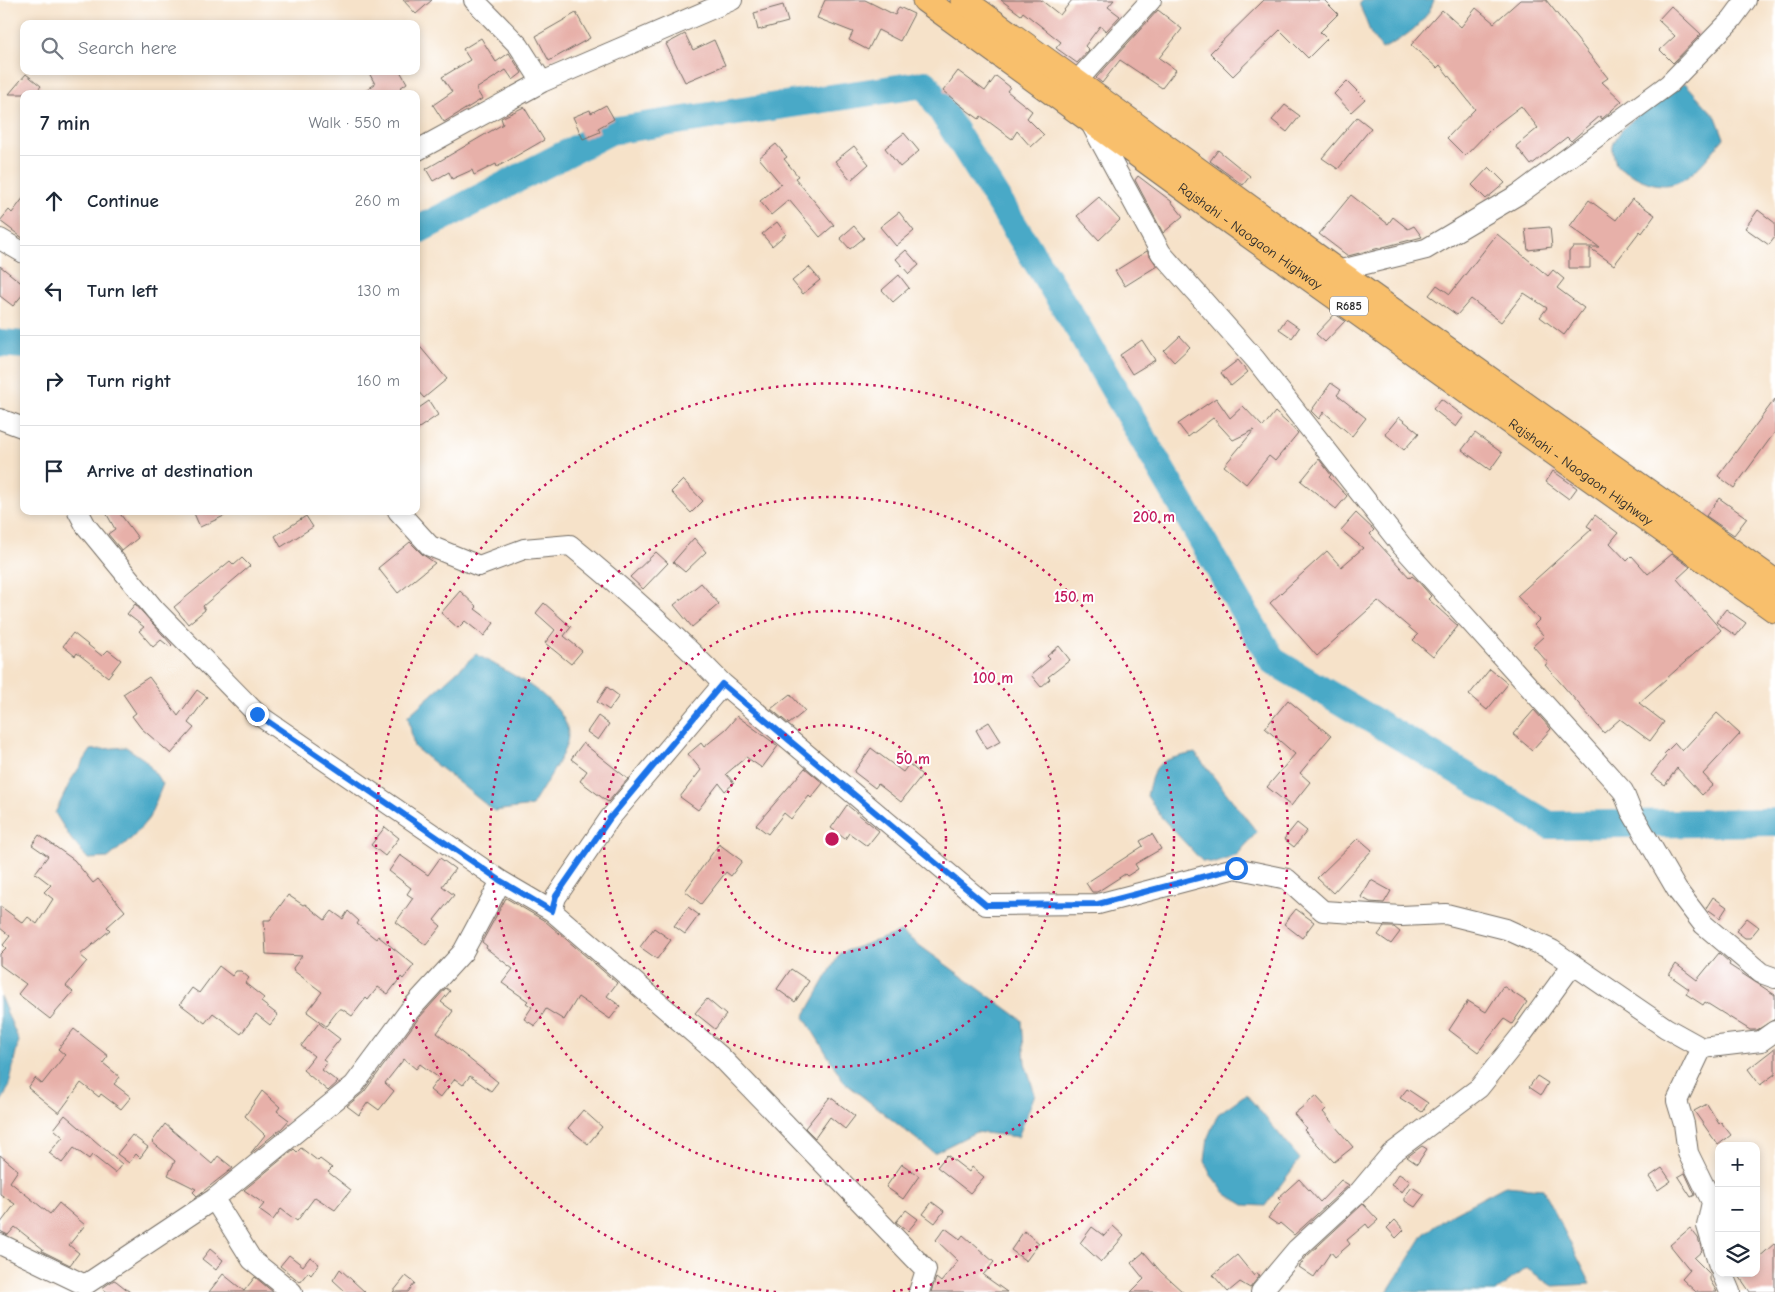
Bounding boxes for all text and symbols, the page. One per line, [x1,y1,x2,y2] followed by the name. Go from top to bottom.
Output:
[20,20,420,75] search box
[38,34,66,62] icon: search
[78,37,177,59] text: Search here
[40,111,90,135] text: 7 min
[309,114,400,132] text: Walk · 550 m
[1175,179,1326,294] street label: Rajshahi - Naogaon Highway
[40,187,68,215] icon: ahead
[87,190,159,212] text: Continue
[355,192,400,210] text: 260 m
[40,277,68,305] icon: left
[87,280,158,302] text: Turn left
[357,282,400,300] text: 130 m
[1330,296,1368,316] road number: R685
[40,367,68,395] icon: right
[87,370,171,392] text: Turn right
[357,372,400,390] text: 160 m
[1505,415,1657,529] street label: Rajshahi - Naogaon Highway
[40,457,68,485] icon: arrive
[87,460,253,482] text: Arrive at destination
[1133,508,1175,526] text: 200 m
[1054,588,1094,606] text: 150 m
[973,669,1013,687] text: 100 m
[246,703,269,726] route end
[896,750,930,768] text: 50 m
[823,830,841,848] centre of rings
[1225,857,1248,880] route start
[1715,1142,1760,1277] map controls
[1715,1142,1760,1187] button: +
[1715,1187,1760,1232] button: −
[1715,1232,1760,1277] button: layers

